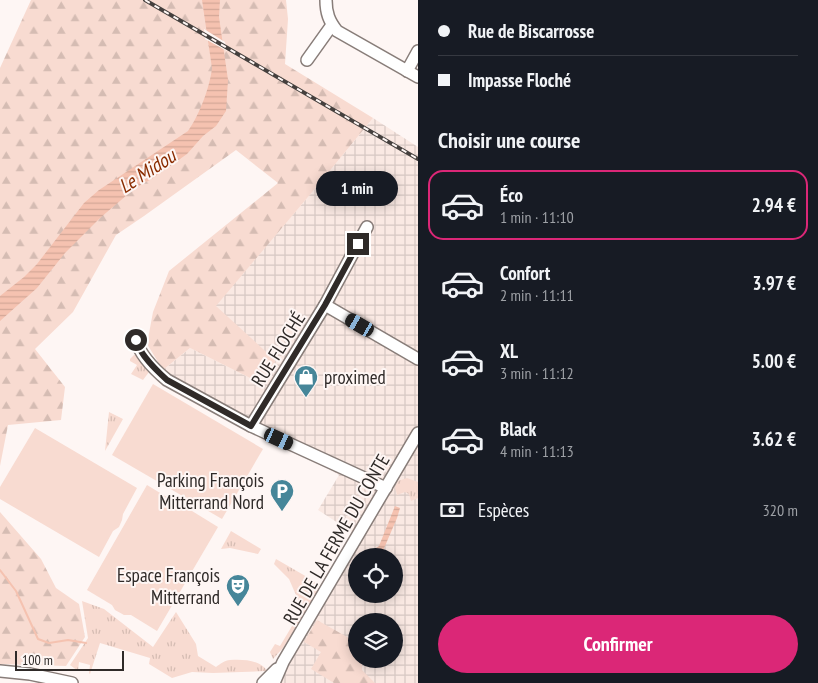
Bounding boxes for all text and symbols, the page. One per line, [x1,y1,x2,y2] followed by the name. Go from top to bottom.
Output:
[468,19,594,43] text: Rue de Biscarrosse
[468,68,571,92] text: Impasse Floché
[438,126,580,154] text: Choisir une course
[114,142,182,199] water label: Le Midou
[317,172,399,206] callout: 1 min
[341,178,373,198] text: 1 min
[440,183,485,228] icon: car
[500,183,523,207] text: Éco
[752,193,796,217] text: 2.94 €
[500,207,574,227] text: 1 min · 11:10
[347,233,369,255] route end
[440,261,485,306] icon: car
[500,261,550,285] text: Confort
[753,271,796,295] text: 3.97 €
[500,285,574,305] text: 2 min · 11:11
[246,307,310,391] street label: RUE FLOCHÉ
[343,311,376,339] car
[125,329,147,351] route start
[440,339,485,384] icon: car
[500,339,518,363] text: XL
[752,349,796,373] text: 5.00 €
[500,363,574,383] text: 3 min · 11:12
[293,364,319,398] shop icon: proximed
[324,365,386,389] place label: proximed
[440,417,485,462] icon: car
[500,417,536,441] text: Black
[262,426,295,452] car
[752,427,796,451] text: 3.62 €
[500,441,574,461] text: 4 min · 11:13
[277,450,395,628] street label: RUE DE LA FERME DU CONTE
[157,468,264,514] place label: Parking François Mitterrand Nord
[269,478,295,512] parking icon: Parking François Mitterrand Nord
[438,496,466,524] icon: cash
[478,498,529,522] text: Espèces
[763,500,798,520] text: 320 m
[348,548,403,668] map controls
[348,548,403,603] button: locate
[117,563,220,609] place label: Espace François Mitterrand
[225,573,251,607] theatre icon: Espace François Mitterrand
[348,613,403,668] button: layers
[438,615,798,673] button: Confirmer
[15,648,124,671] scale bar
[22,651,53,669] text: 100 m

